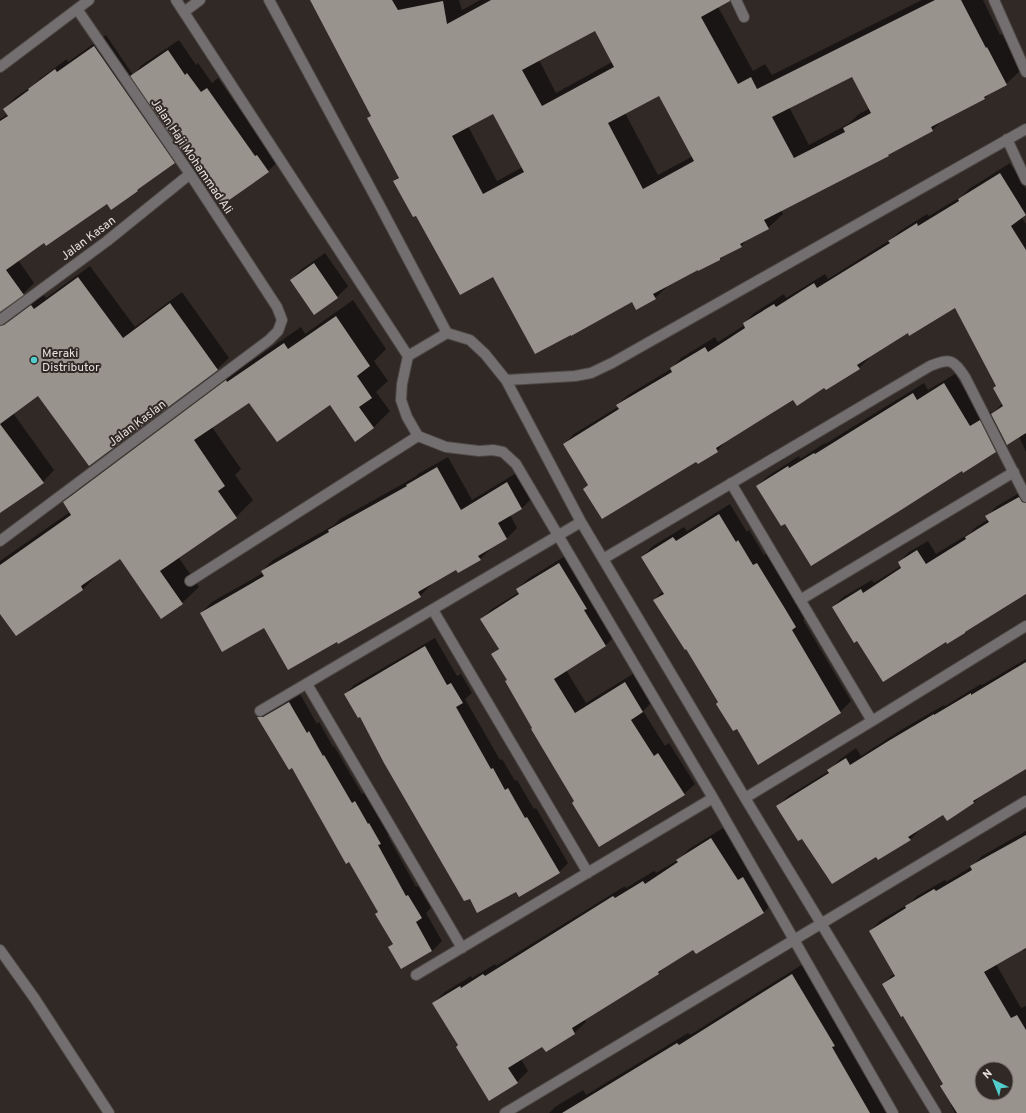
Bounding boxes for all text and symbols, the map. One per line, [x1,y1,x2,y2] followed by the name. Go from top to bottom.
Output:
[147,96,236,217] street label: Jalan Haji Mohammad Ali
[58,213,119,265] street label: Jalan Kasan
[42,346,100,376] place label: Meraki Distributor
[29,355,39,365] marker: Meraki Distributor
[106,397,170,451] street label: Jalan Kaslan
[974,1061,1014,1101] north arrow
[980,1067,996,1082] text: N

